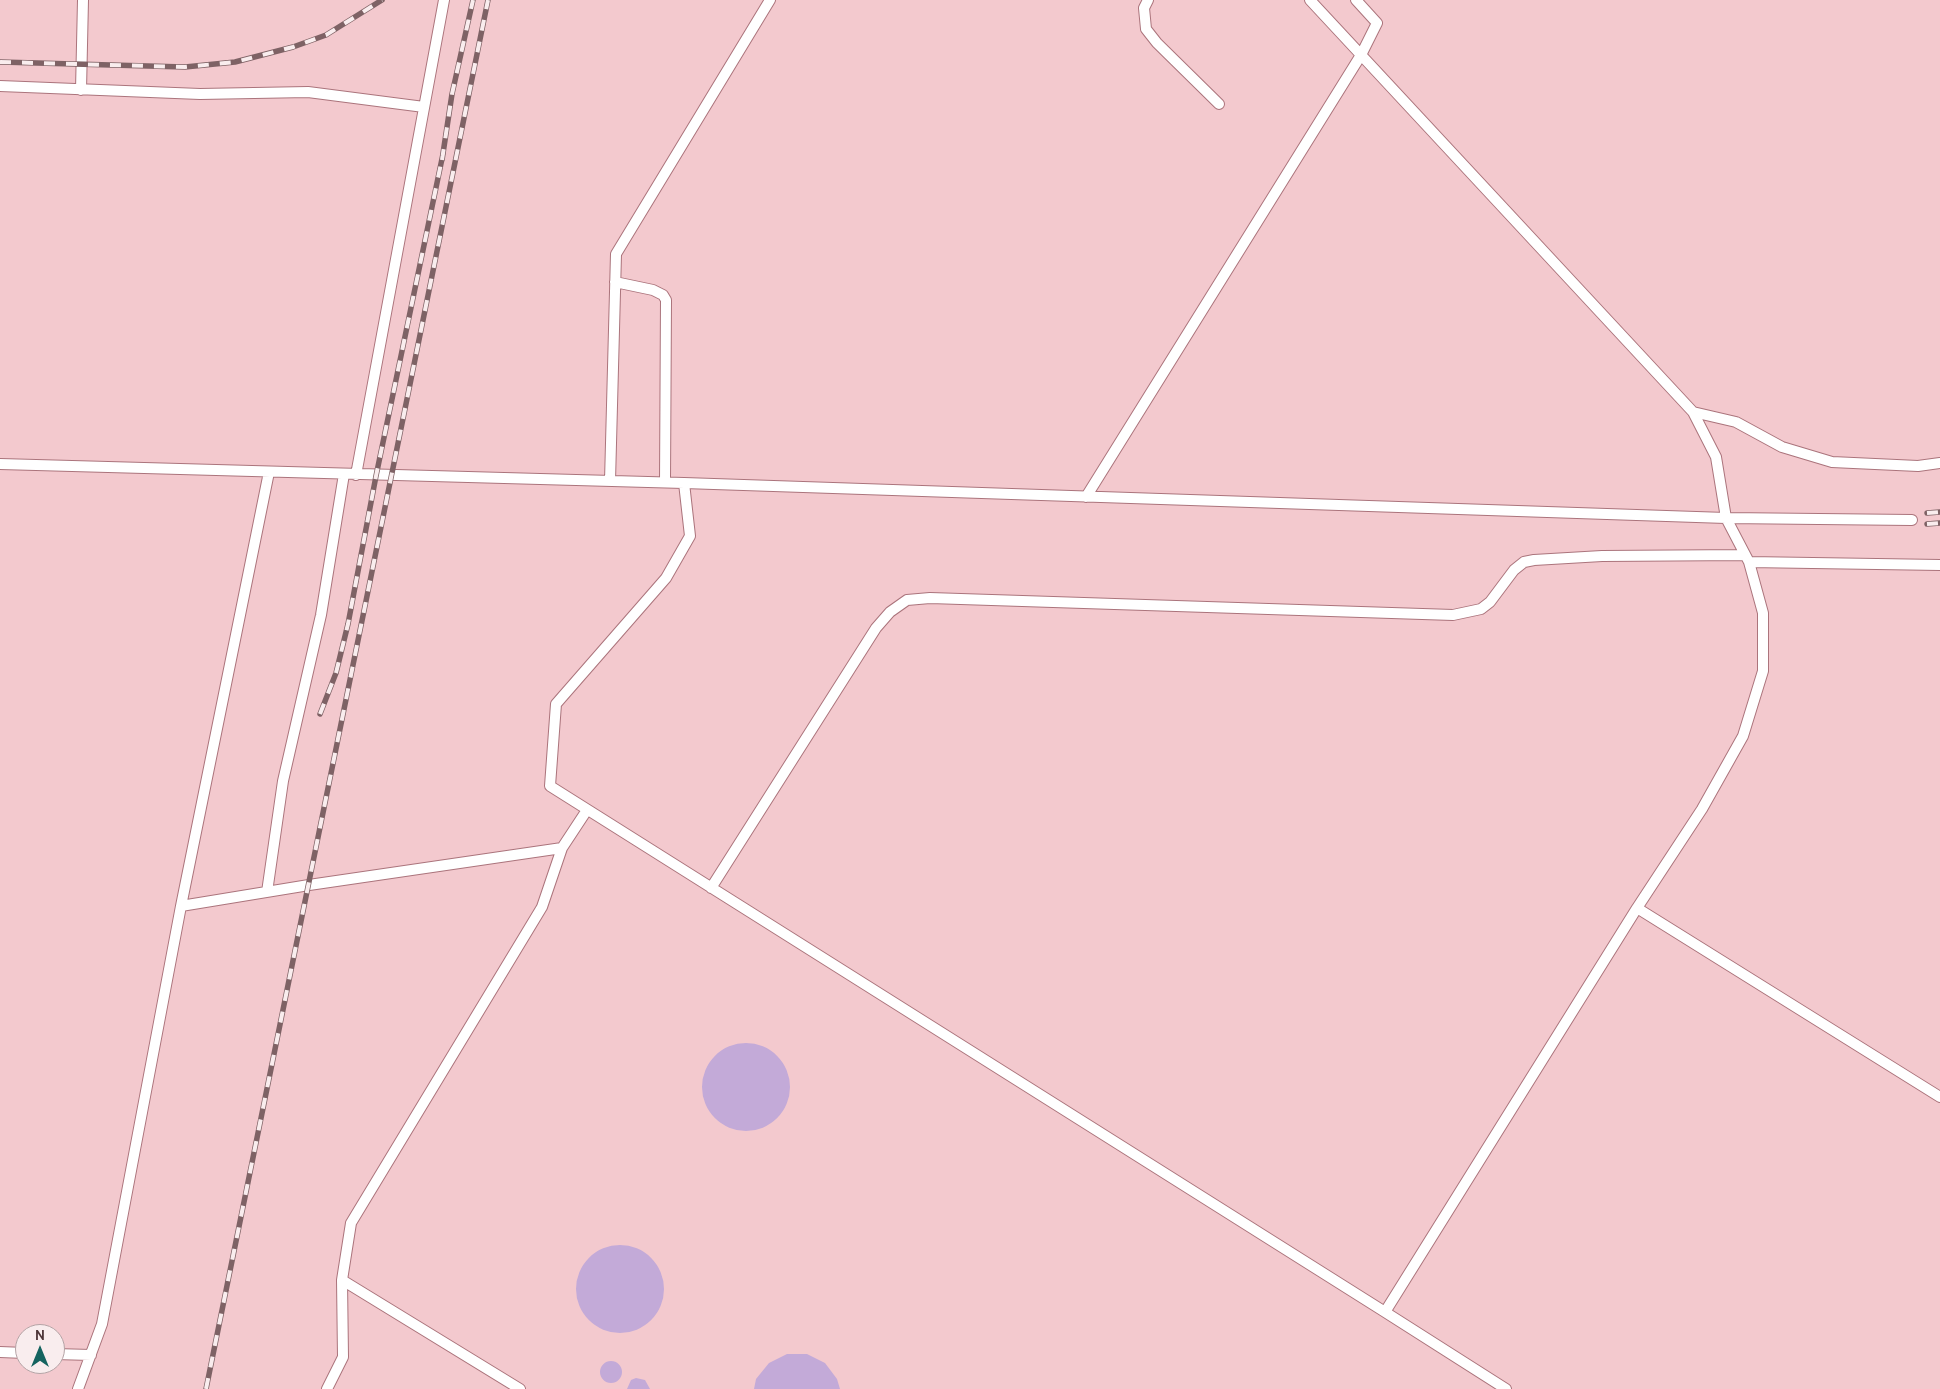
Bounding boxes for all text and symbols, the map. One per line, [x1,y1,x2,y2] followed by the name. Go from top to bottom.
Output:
[15,1324,65,1374] north arrow
[35,1326,45,1344] text: N

